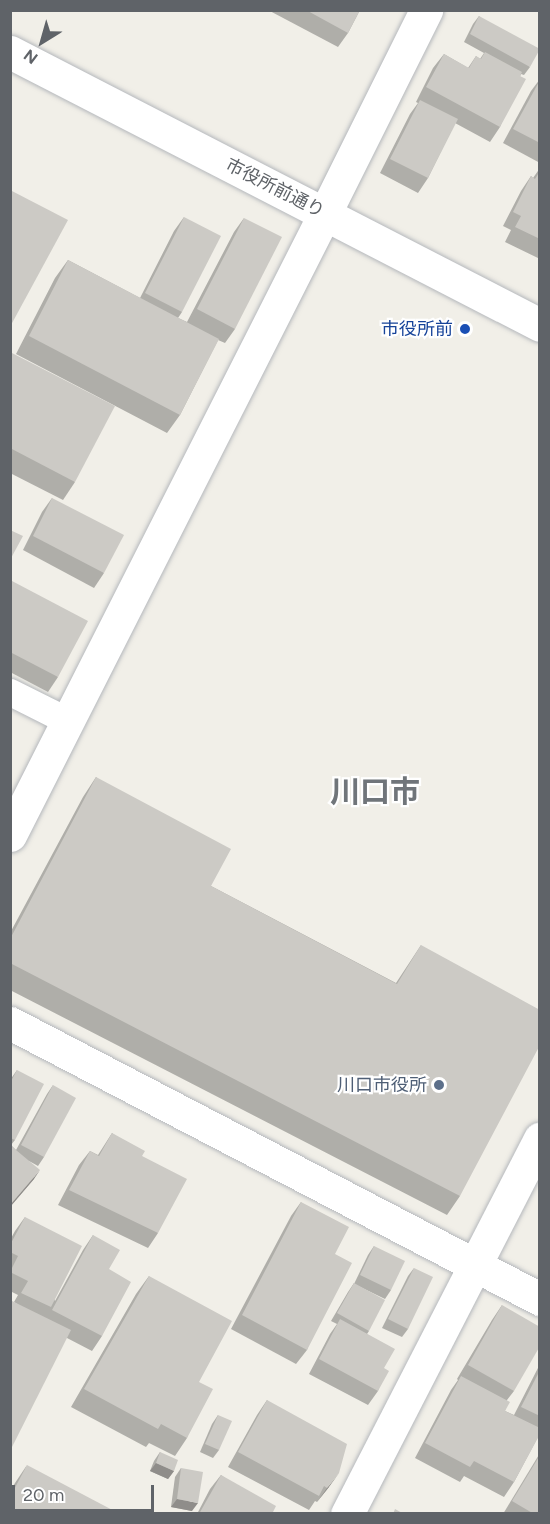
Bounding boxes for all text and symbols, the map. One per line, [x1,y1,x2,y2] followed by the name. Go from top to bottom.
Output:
[12,12,72,72] north arrow
[20,45,42,68] text: N
[222,154,328,222] street label: 市役所前通り
[381,318,453,340] place label: 市役所前
[458,322,472,336] marker: 市役所前
[330,774,420,810] district label: 川口市
[337,1074,427,1096] place label: 川口市役所
[432,1078,446,1092] marker: 川口市役所
[15,1473,158,1511] scale bar
[23,1484,64,1506] text: 20 m

